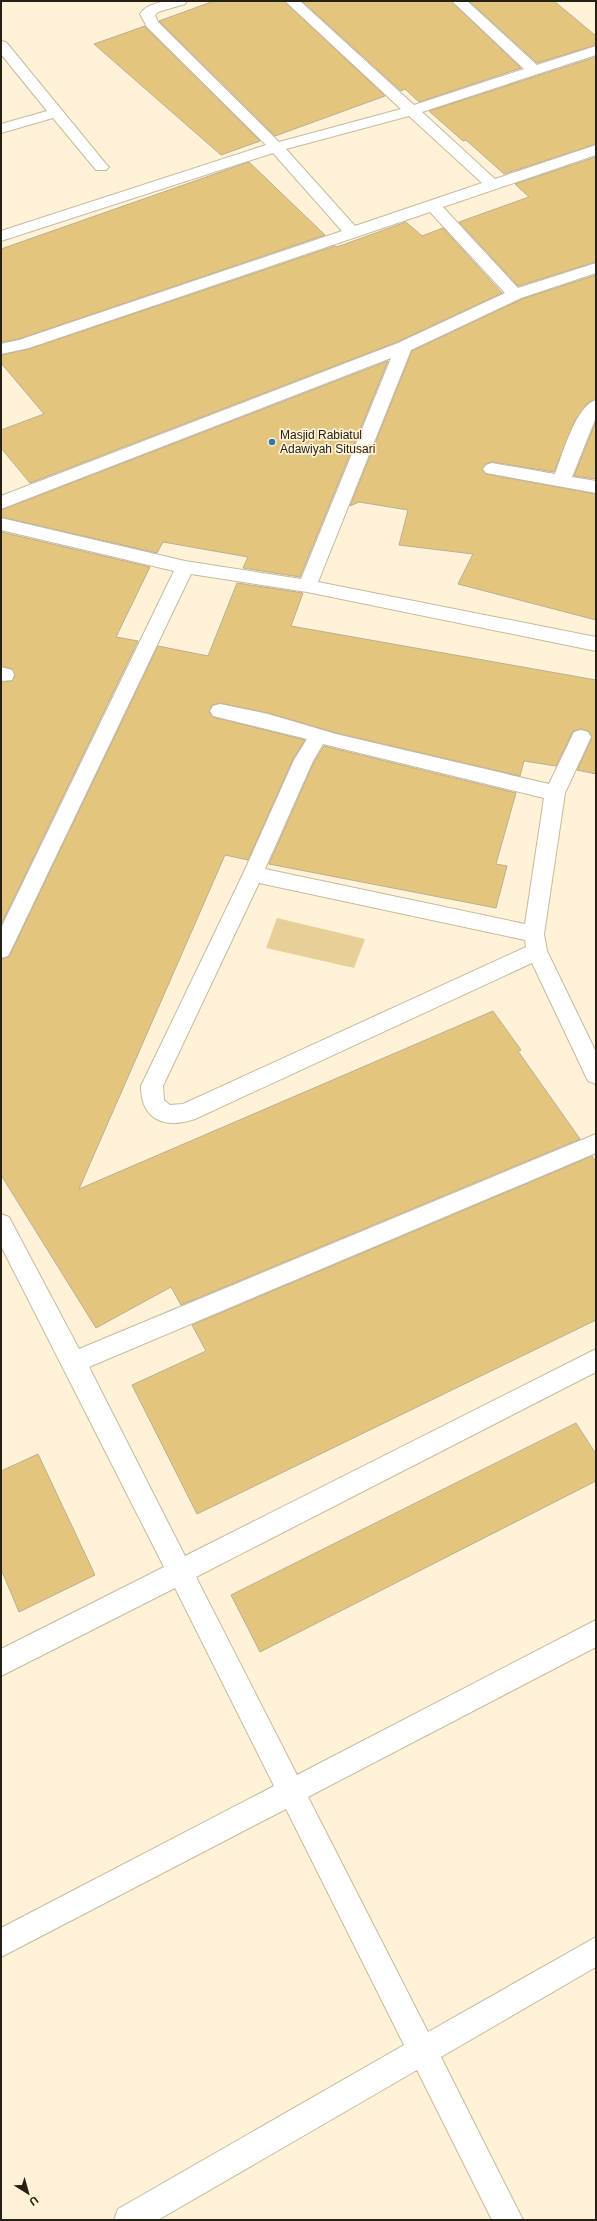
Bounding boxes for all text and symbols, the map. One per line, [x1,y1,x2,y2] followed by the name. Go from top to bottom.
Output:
[280,428,375,456] place label: Masjid Rabiatul Adawiyah Situsari
[267,437,277,447] marker: Masjid Rabiatul Adawiyah Situsari
[8,2173,48,2213] north arrow
[27,2194,41,2208] text: U

